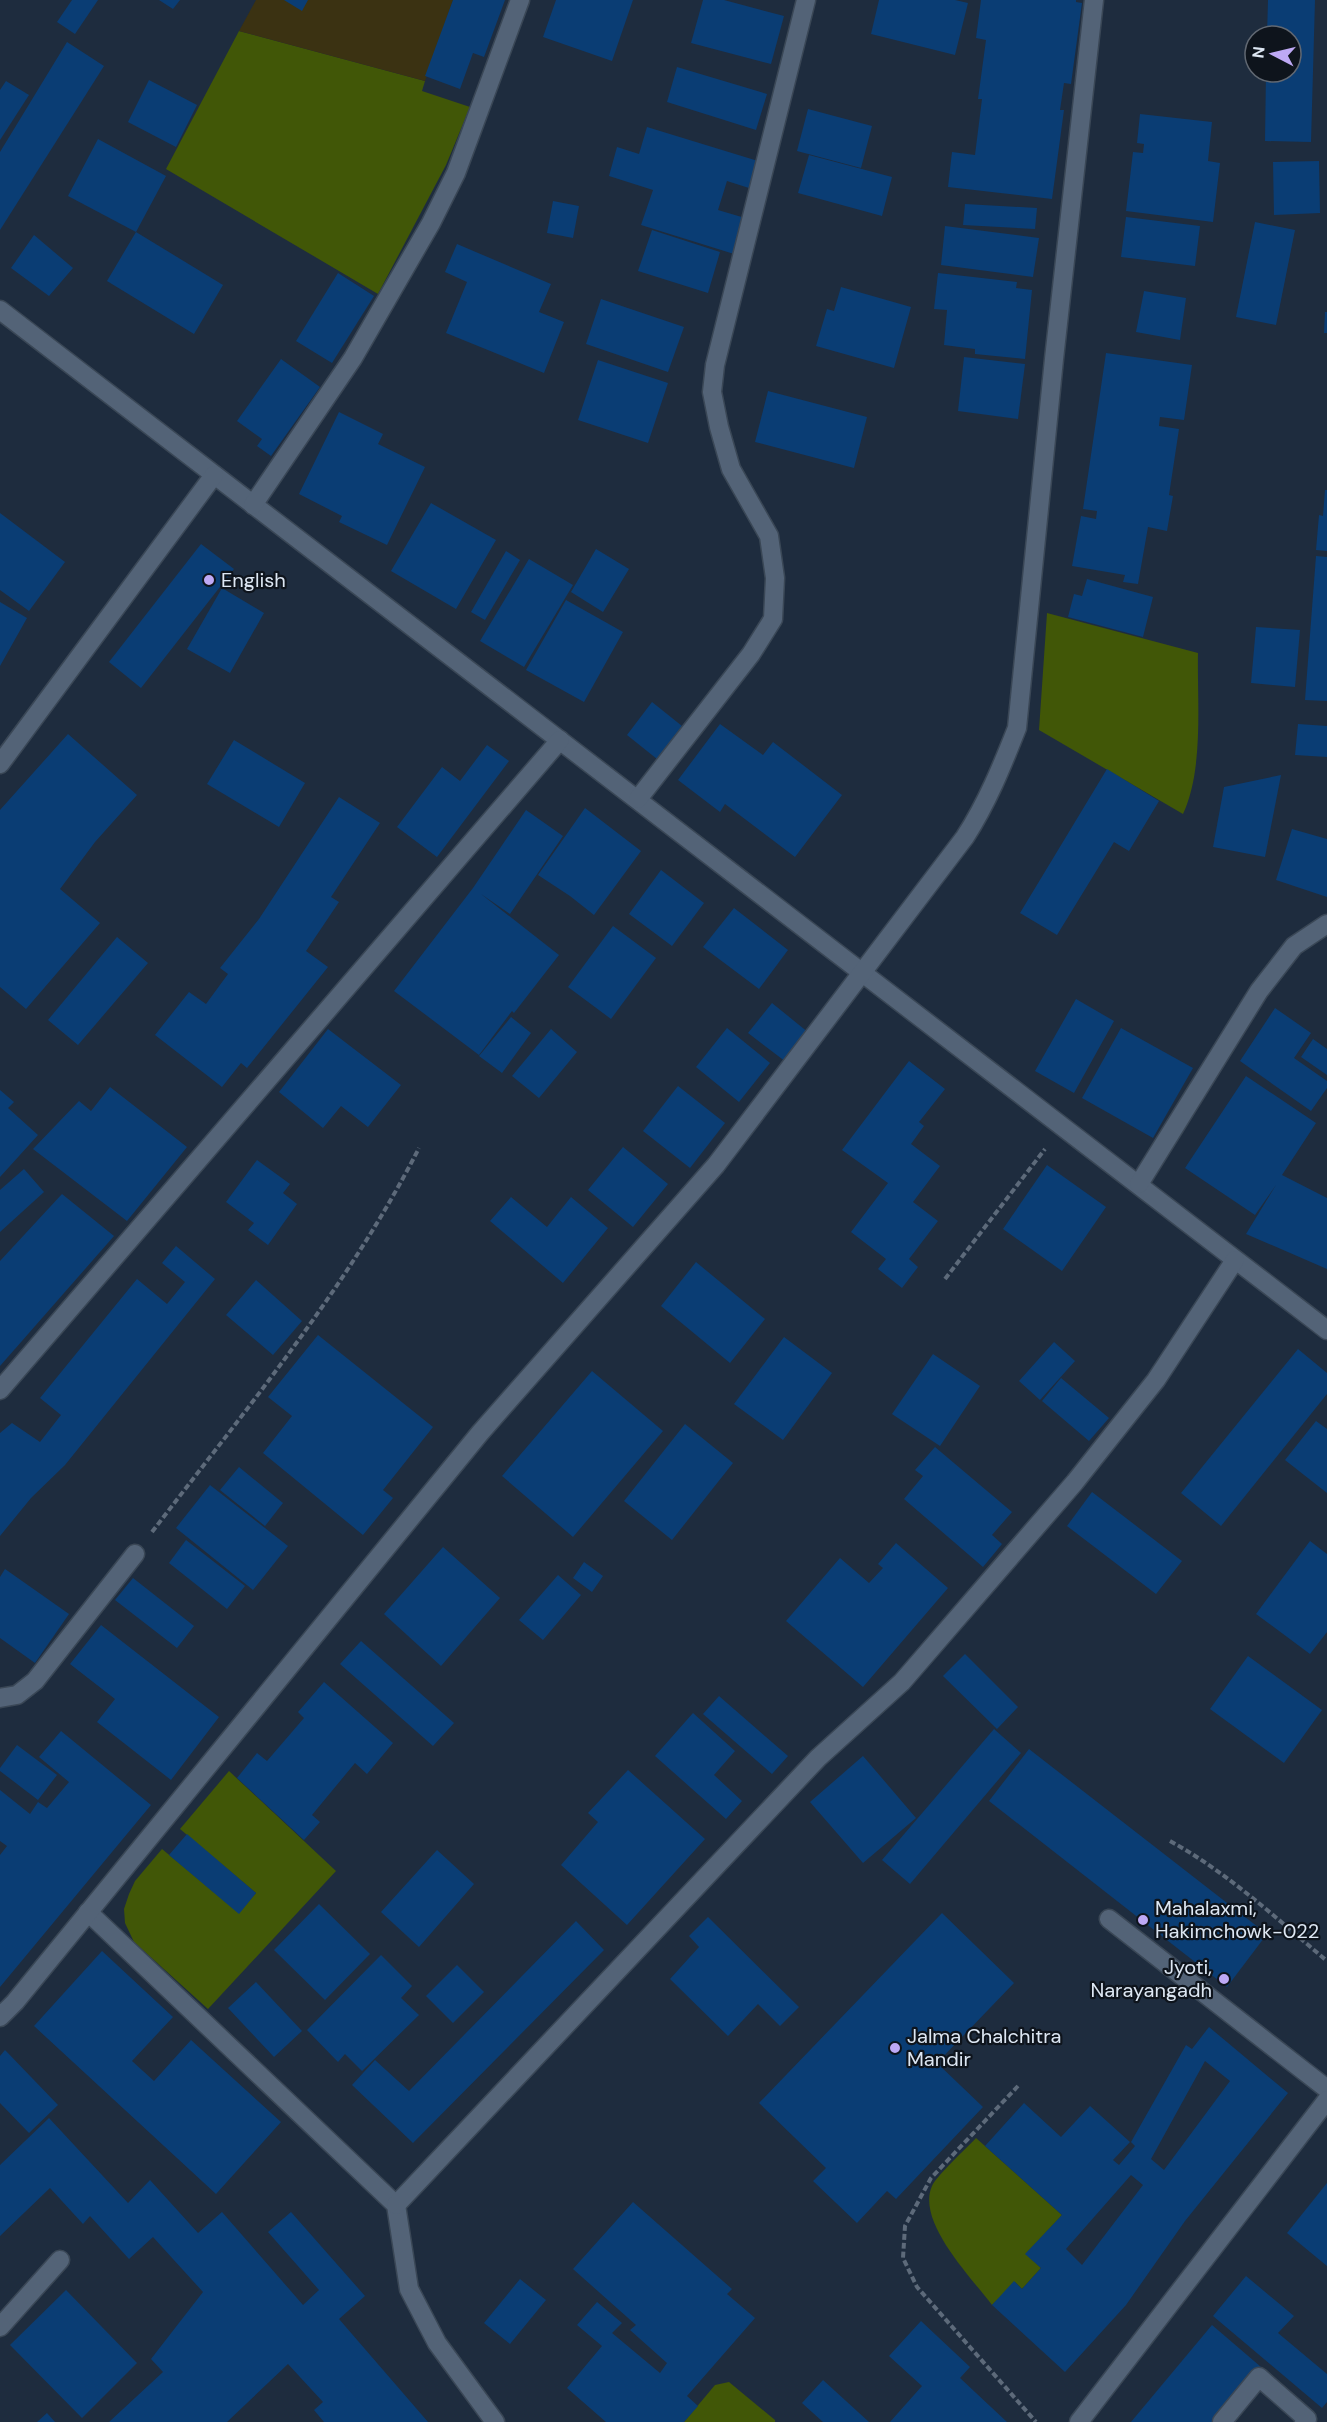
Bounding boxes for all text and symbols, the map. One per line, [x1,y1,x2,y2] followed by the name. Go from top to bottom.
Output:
[1243,24,1303,84] north arrow
[1247,45,1270,59] text: N
[221,567,286,593] place label: English
[202,573,216,587] marker: English
[1155,1895,1319,1944] place label: Mahalaxmi, Hakimchowk-022
[1136,1913,1150,1927] marker: Mahalaxmi, Hakimchowk-022
[1090,1954,1212,2003] place label: Jyoti, Narayangadh
[1217,1972,1231,1986] marker: Jyoti, Narayangadh
[907,2023,1061,2072] place label: Jalma Chalchitra Mandir
[888,2041,902,2055] marker: Jalma Chalchitra Mandir

